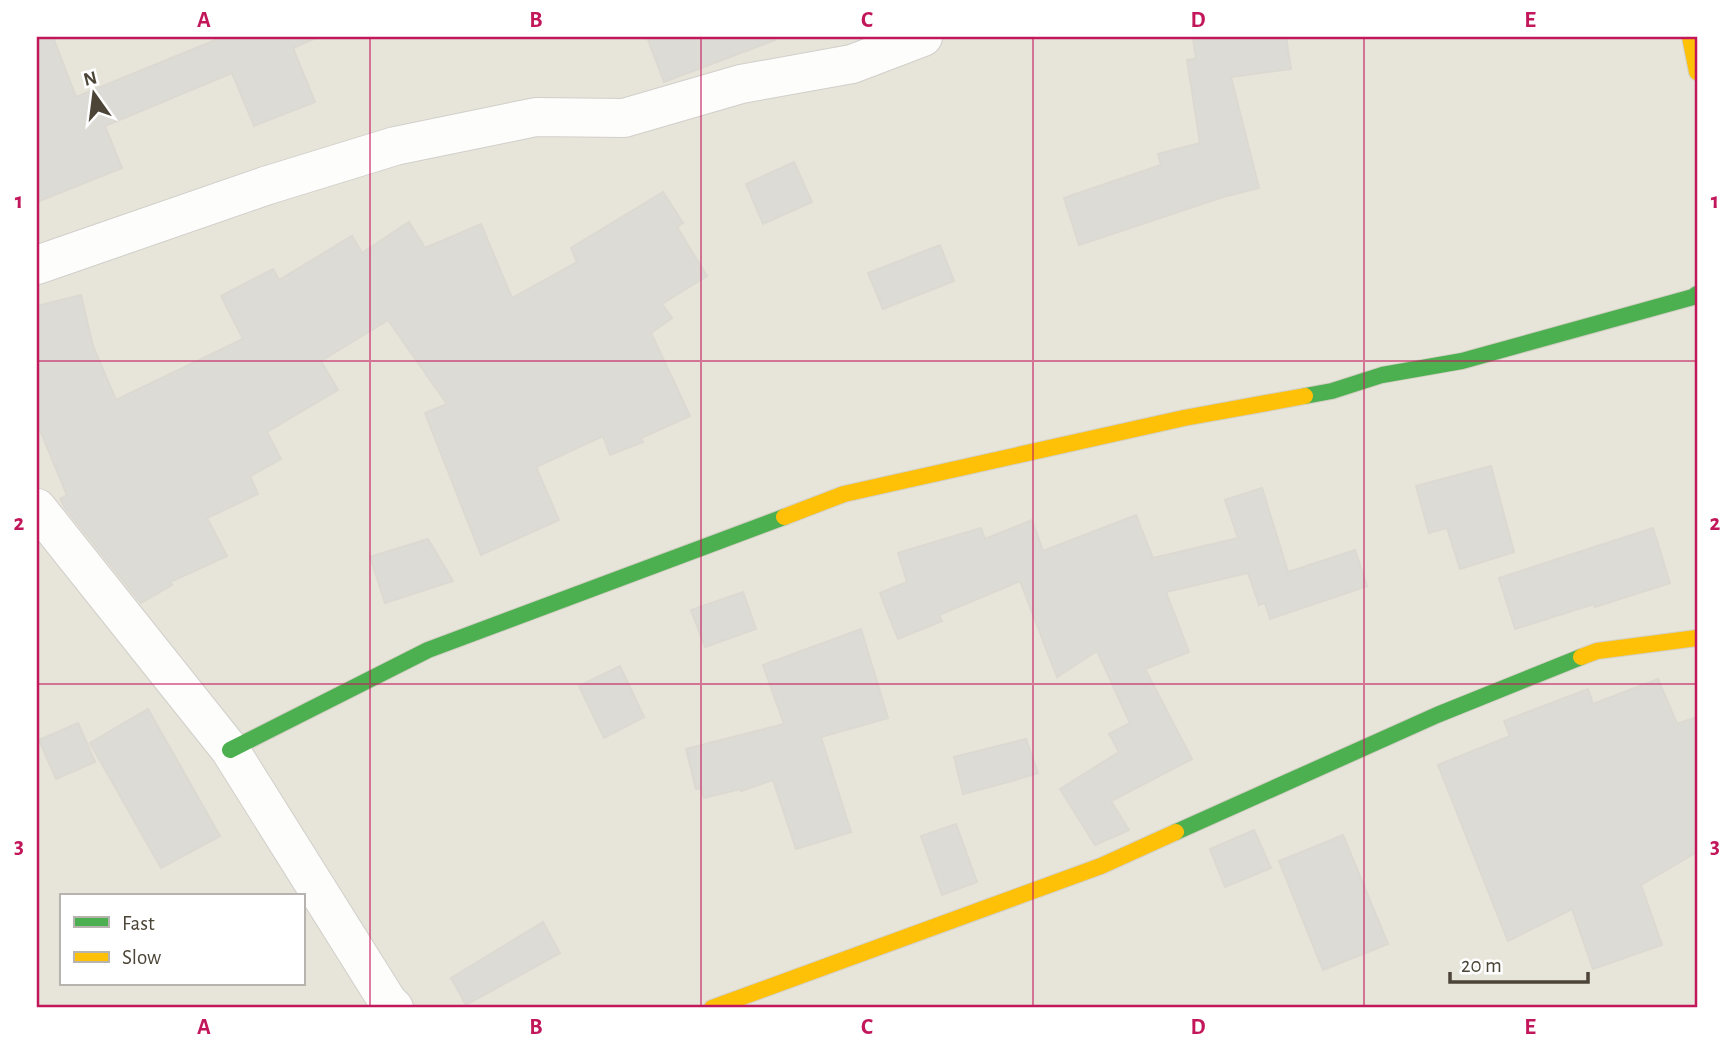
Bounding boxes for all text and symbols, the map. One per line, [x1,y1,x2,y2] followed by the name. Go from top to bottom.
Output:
[197,9,211,32] text: A
[529,9,543,32] text: B
[861,9,873,32] text: C
[1190,9,1206,32] text: D
[1524,9,1536,32] text: E
[60,60,130,130] north arrow
[82,68,99,90] text: N
[15,190,23,213] text: 1
[1711,190,1719,213] text: 1
[14,512,25,535] text: 2
[1710,512,1721,535] text: 2
[14,835,24,858] text: 3
[1710,835,1720,858] text: 3
[60,894,304,986] legend
[122,913,155,934] text: Fast
[1450,940,1589,984] scale bar
[122,947,161,968] text: Slow
[1461,955,1502,976] text: 20 m
[197,1016,211,1039] text: A
[529,1016,543,1039] text: B
[861,1016,873,1039] text: C
[1190,1016,1206,1039] text: D
[1524,1016,1536,1039] text: E

